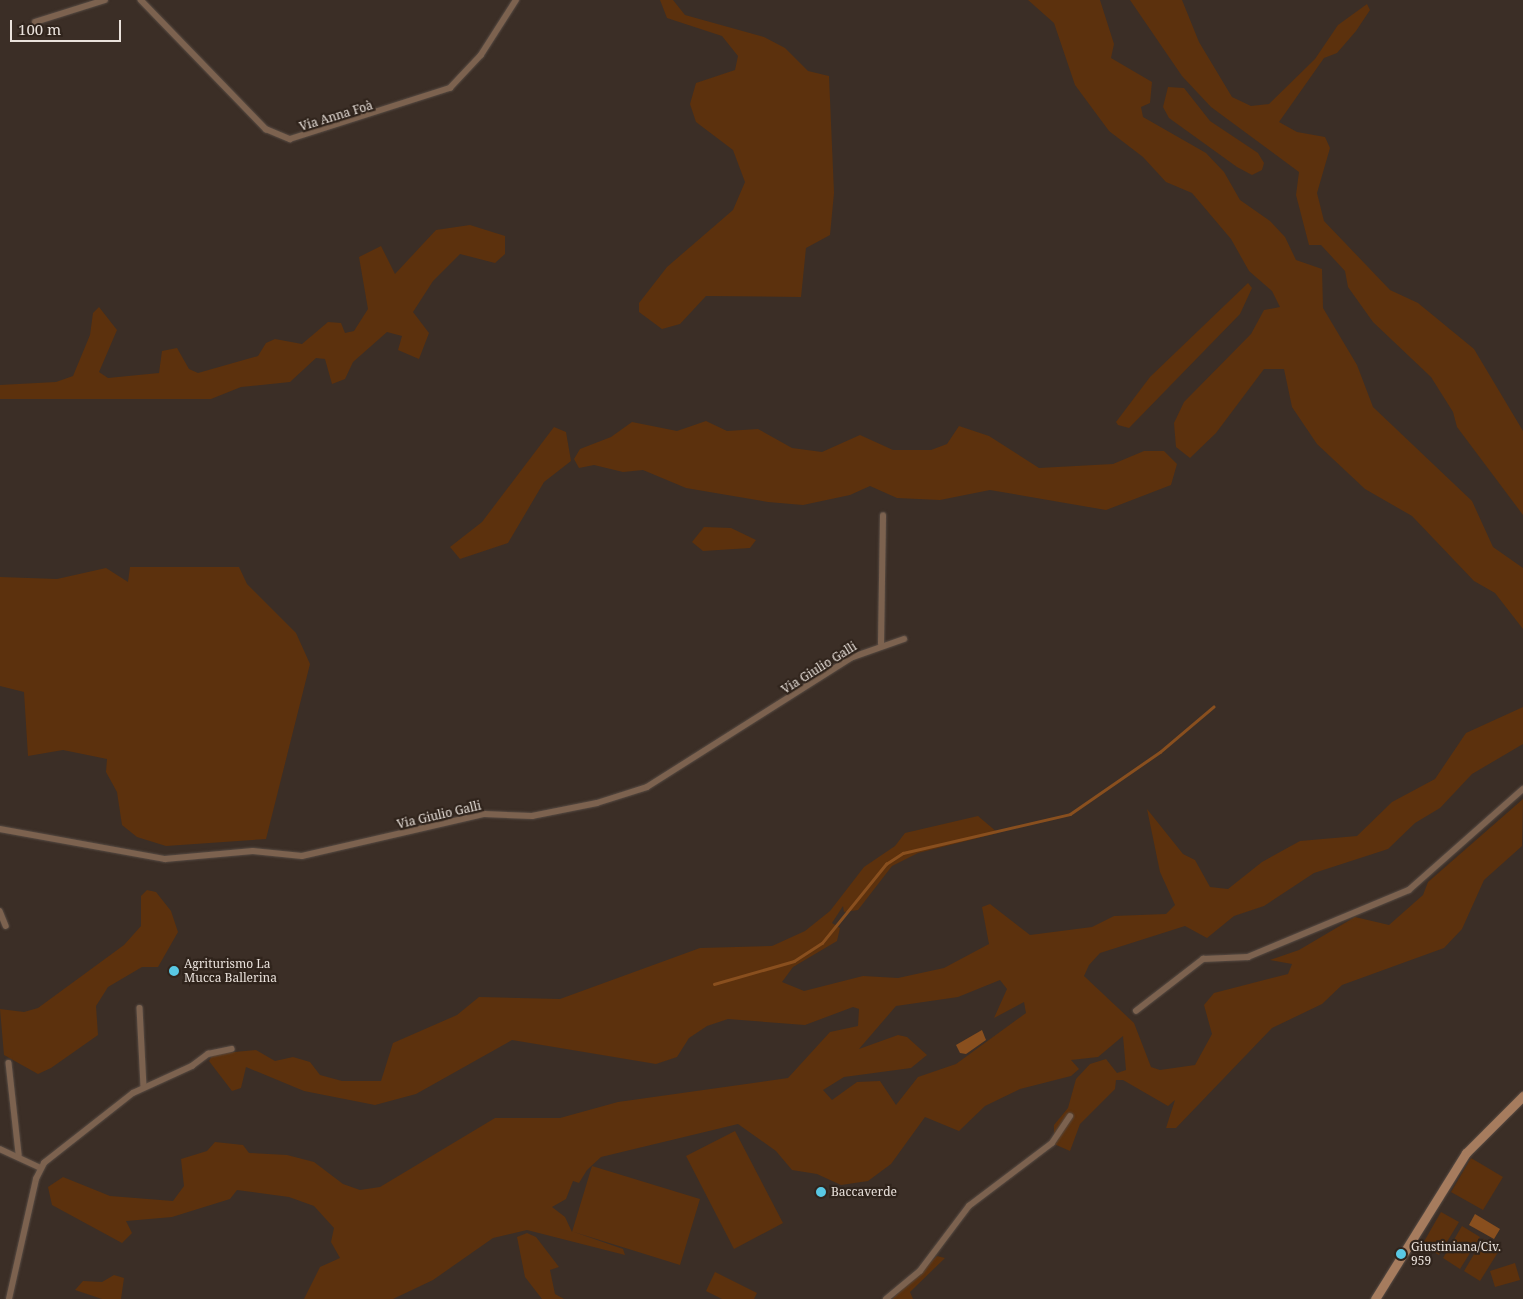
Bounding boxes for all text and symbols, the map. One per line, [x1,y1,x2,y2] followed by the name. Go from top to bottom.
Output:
[12,10,124,42] scale bar
[18,19,61,39] text: 100 m
[298,98,374,134] street label: Via Anna Foà
[779,639,859,697] street label: Via Giulio Galli
[395,798,483,832] street label: Via Giulio Galli
[184,957,277,985] place label: Agriturismo La Mucca Ballerina
[168,965,180,977] marker: Agriturismo La Mucca Ballerina
[831,1185,897,1199] place label: Baccaverde
[815,1186,827,1198] marker: Baccaverde
[1411,1240,1501,1268] place label: Giustiniana/Civ. 959
[1395,1248,1407,1260] marker: Giustiniana/Civ. 959

